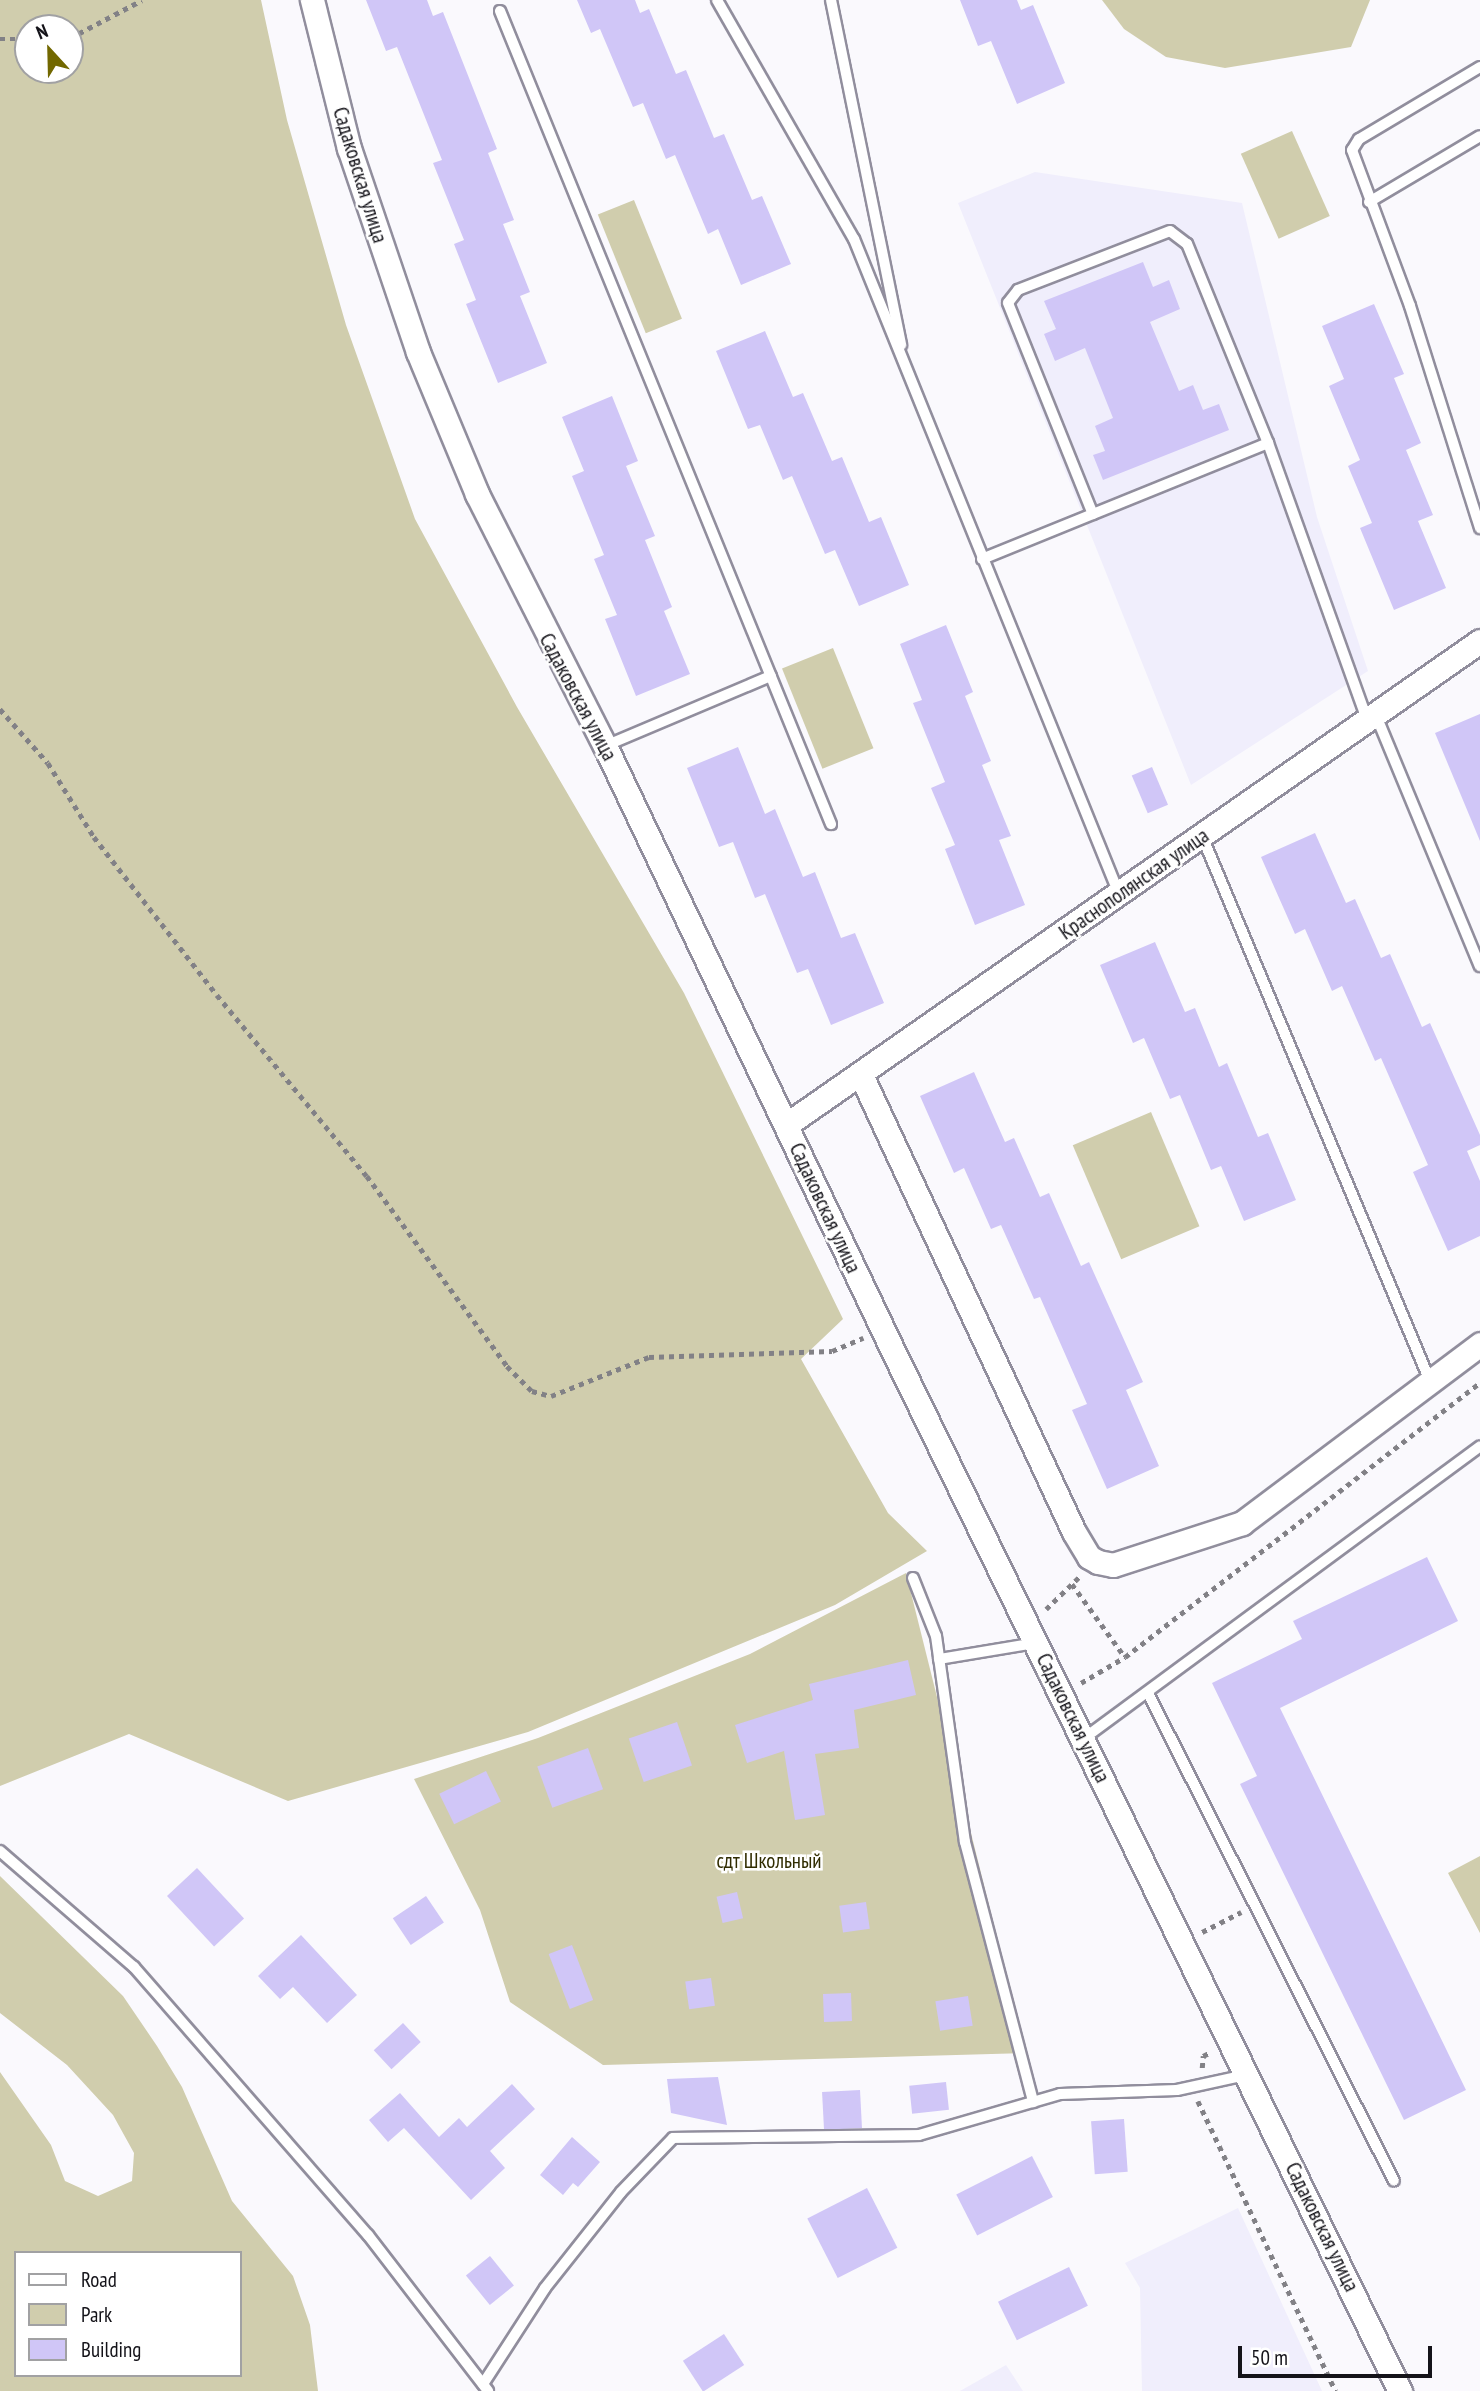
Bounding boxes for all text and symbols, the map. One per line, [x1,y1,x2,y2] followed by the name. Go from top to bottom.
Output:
[14,14,84,84] north arrow
[33,18,51,44] text: N
[327,104,393,246] street label: Садаковская улица
[534,629,622,765] street label: Садаковская улица
[1054,823,1214,945] street label: Краснополянская улица
[784,1139,866,1277] street label: Садаковская улица
[1031,1649,1115,1787] street label: Садаковская улица
[716,1848,822,1874] park label: сдт Школьный
[1280,2158,1364,2296] street label: Садаковская улица
[14,2251,242,2377] legend
[81,2266,117,2293] text: Road
[81,2301,112,2328] text: Park
[1242,2332,1436,2376] scale bar
[81,2336,141,2363] text: Building
[1251,2344,1288,2371] text: 50 m

